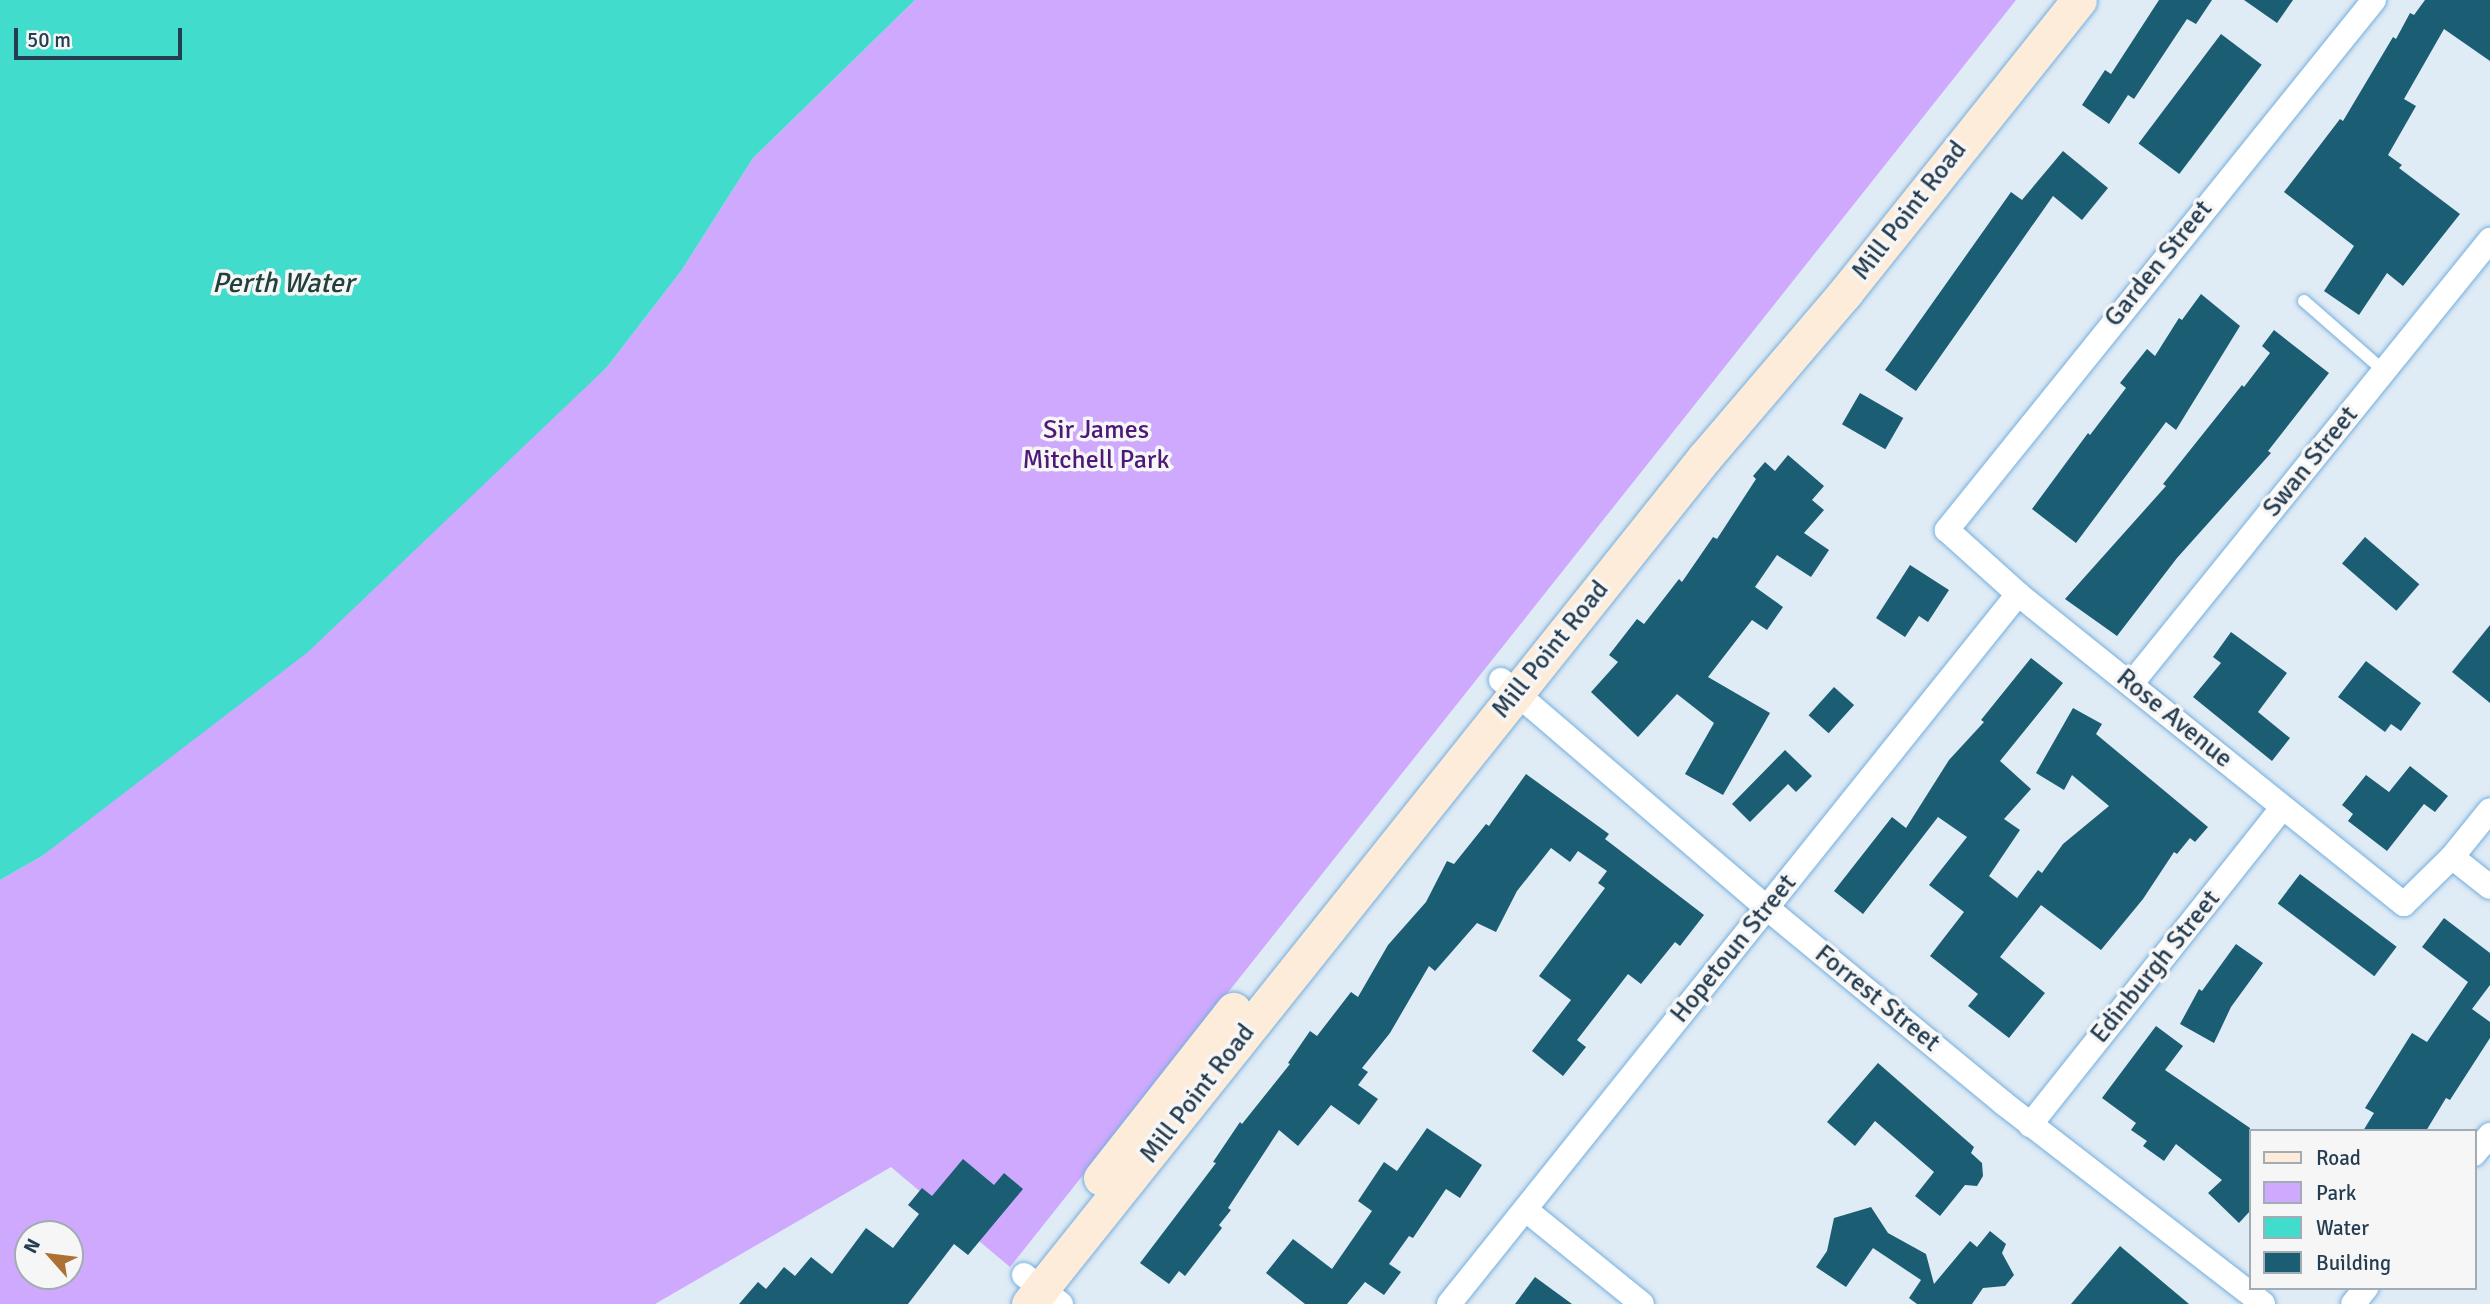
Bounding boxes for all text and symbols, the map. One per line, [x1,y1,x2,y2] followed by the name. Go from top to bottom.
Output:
[18,14,186,58] scale bar
[27,27,71,53] text: 50 m
[1846,135,1974,287] street label: Mill Point Road
[2099,194,2219,334] street label: Garden Street
[212,266,354,300] water label: Perth Water
[2257,400,2365,524] street label: Swan Street
[1023,415,1169,476] park label: Sir James Mitchell Park
[1486,575,1616,725] street label: Mill Point Road
[2110,663,2238,775] street label: Rose Avenue
[1665,868,1803,1030] street label: Hopetoun Street
[2085,884,2227,1050] street label: Edinburgh Street
[1808,939,1946,1059] street label: Forrest Street
[1134,1018,1262,1170] street label: Mill Point Road
[2248,1129,2476,1290] legend
[2316,1145,2361,1171] text: Road
[2316,1180,2356,1206] text: Park
[2316,1215,2369,1241] text: Water
[14,1220,84,1290] north arrow
[19,1235,46,1258] text: N
[2316,1250,2391,1276] text: Building

